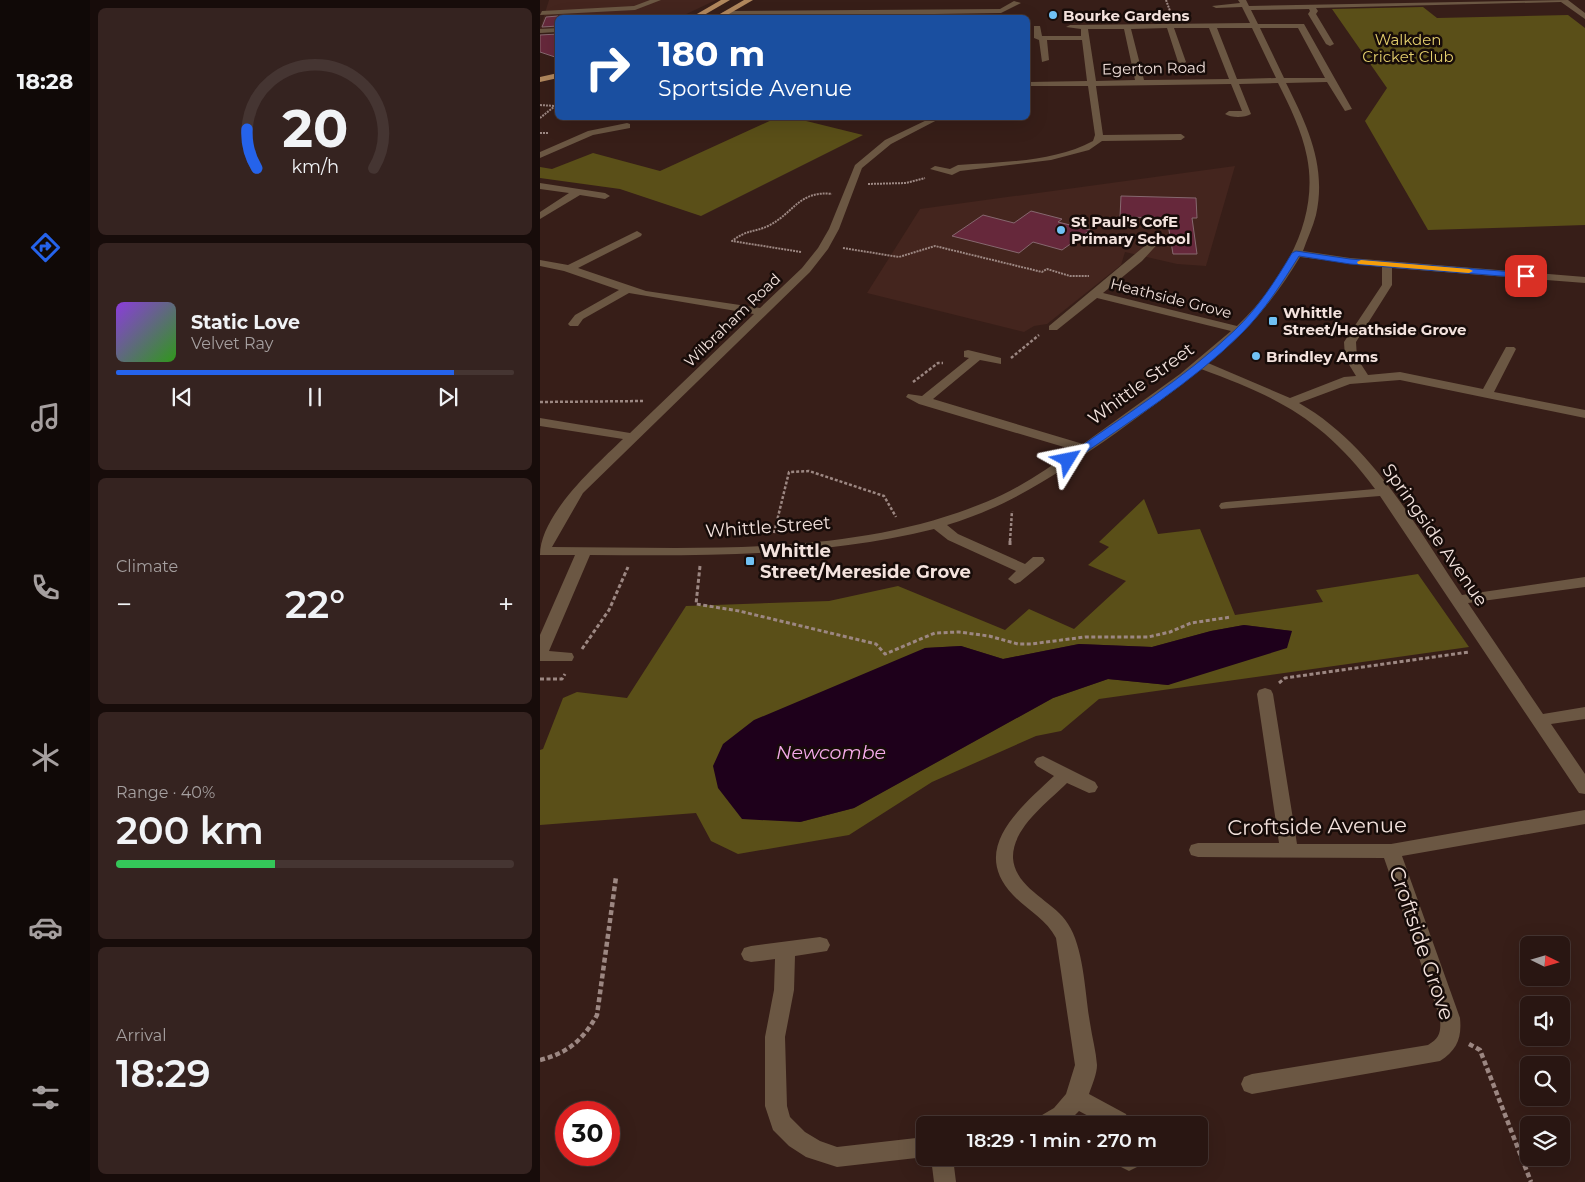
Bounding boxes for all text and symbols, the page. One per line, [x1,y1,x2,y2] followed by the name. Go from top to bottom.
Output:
[1063,6,1190,25] place label: Bourke Gardens
[1047,9,1059,21] marker: Bourke Gardens
[1362,30,1454,66] park label: Walkden Cricket Club
[658,32,765,75] text: 180 m
[575,35,640,100] icon: right
[1102,58,1206,78] street label: Egerton Road
[17,68,73,95] text: 18:28
[658,75,852,102] text: Sportside Avenue
[282,97,348,160] text: 20
[291,156,339,177] text: km/h
[1071,212,1190,248] place label: St Paul's CofE Primary School
[1055,224,1067,236] marker: St Paul's CofE Primary School
[28,230,63,265] icon: directions
[1505,255,1547,297] pin
[1512,262,1540,290] icon: arrive
[680,269,784,371] street label: Wilbraham Road
[1108,274,1234,322] street label: Heathside Grove
[1283,303,1467,339] place label: Whittle Street/Heathside Grove
[191,311,300,334] text: Static Love
[1267,315,1279,327] marker: Whittle Street/Heathside Grove
[191,334,273,353] text: Velvet Ray
[1084,338,1198,430] street label: Whittle Street
[1266,347,1378,366] place label: Brindley Arms
[1250,350,1262,362] marker: Brindley Arms
[168,383,196,411] icon: previous
[301,383,329,411] icon: pause
[434,383,462,411] icon: next
[28,400,63,435] icon: music
[1041,433,1093,485] position arrow
[1378,459,1493,611] street label: Springside Avenue
[705,512,831,542] street label: Whittle Street
[760,540,971,583] place label: Whittle Street/Mereside Grove
[744,555,756,567] marker: Whittle Street/Mereside Grove
[116,557,178,576] text: Climate
[28,570,63,605] icon: phone
[285,581,345,628] text: 22°
[116,587,132,621] text: −
[498,587,514,621] text: +
[28,740,63,775] icon: climate
[776,741,886,764] water label: Newcombe
[116,783,215,802] text: Range · 40%
[116,807,264,854] text: 200 km
[1227,812,1407,840] street label: Croftside Avenue
[1384,863,1460,1023] street label: Croftside Grove
[28,910,63,945] icon: car
[1520,936,1570,986] north arrow
[1520,936,1570,1166] map controls
[1520,996,1570,1046] button: sound
[116,1026,166,1045] text: Arrival
[116,1050,210,1097] text: 18:29
[1520,1056,1570,1106] button: search
[28,1080,63,1115] icon: filters
[555,1101,620,1166] speed limit sign: 30
[1520,1116,1570,1166] button: layers
[967,1129,1157,1152] text: 18:29 · 1 min · 270 m

